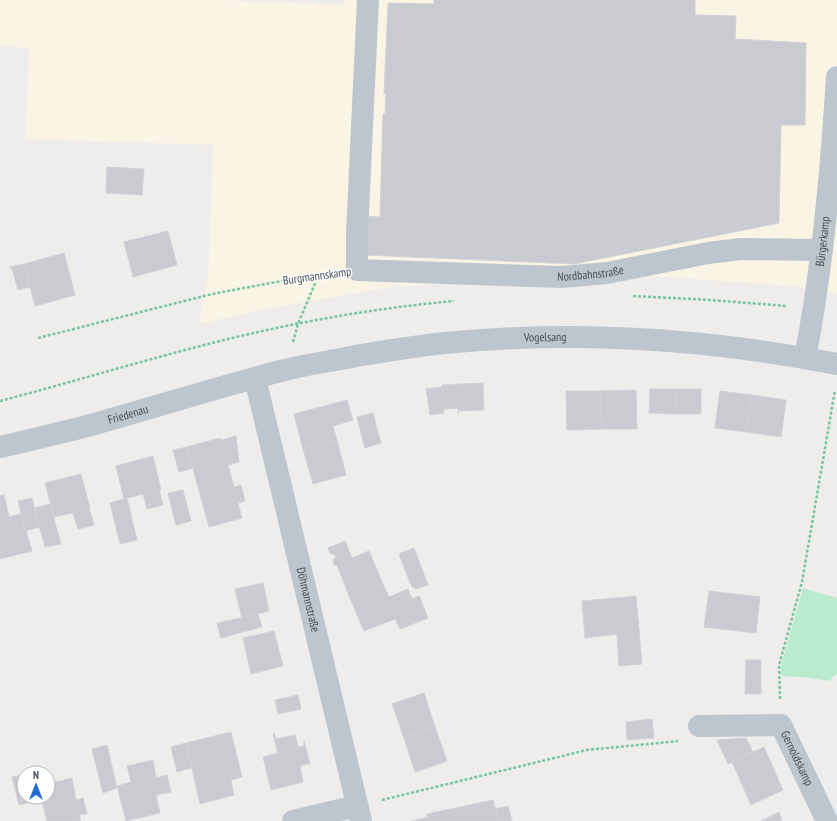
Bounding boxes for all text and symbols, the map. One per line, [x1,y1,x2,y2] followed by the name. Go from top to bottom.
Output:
[812,216,833,267] street label: Bürgerkamp
[557,262,625,284] street label: Nordbahnstraße
[282,263,352,288] street label: Burgmannskamp
[523,329,566,345] street label: Vogelsang
[106,401,150,427] street label: Friedenau
[294,566,324,634] street label: Döhmannstraße
[778,728,817,788] street label: Gernoldskamp
[16,765,56,805] north arrow
[33,768,39,782] text: N

